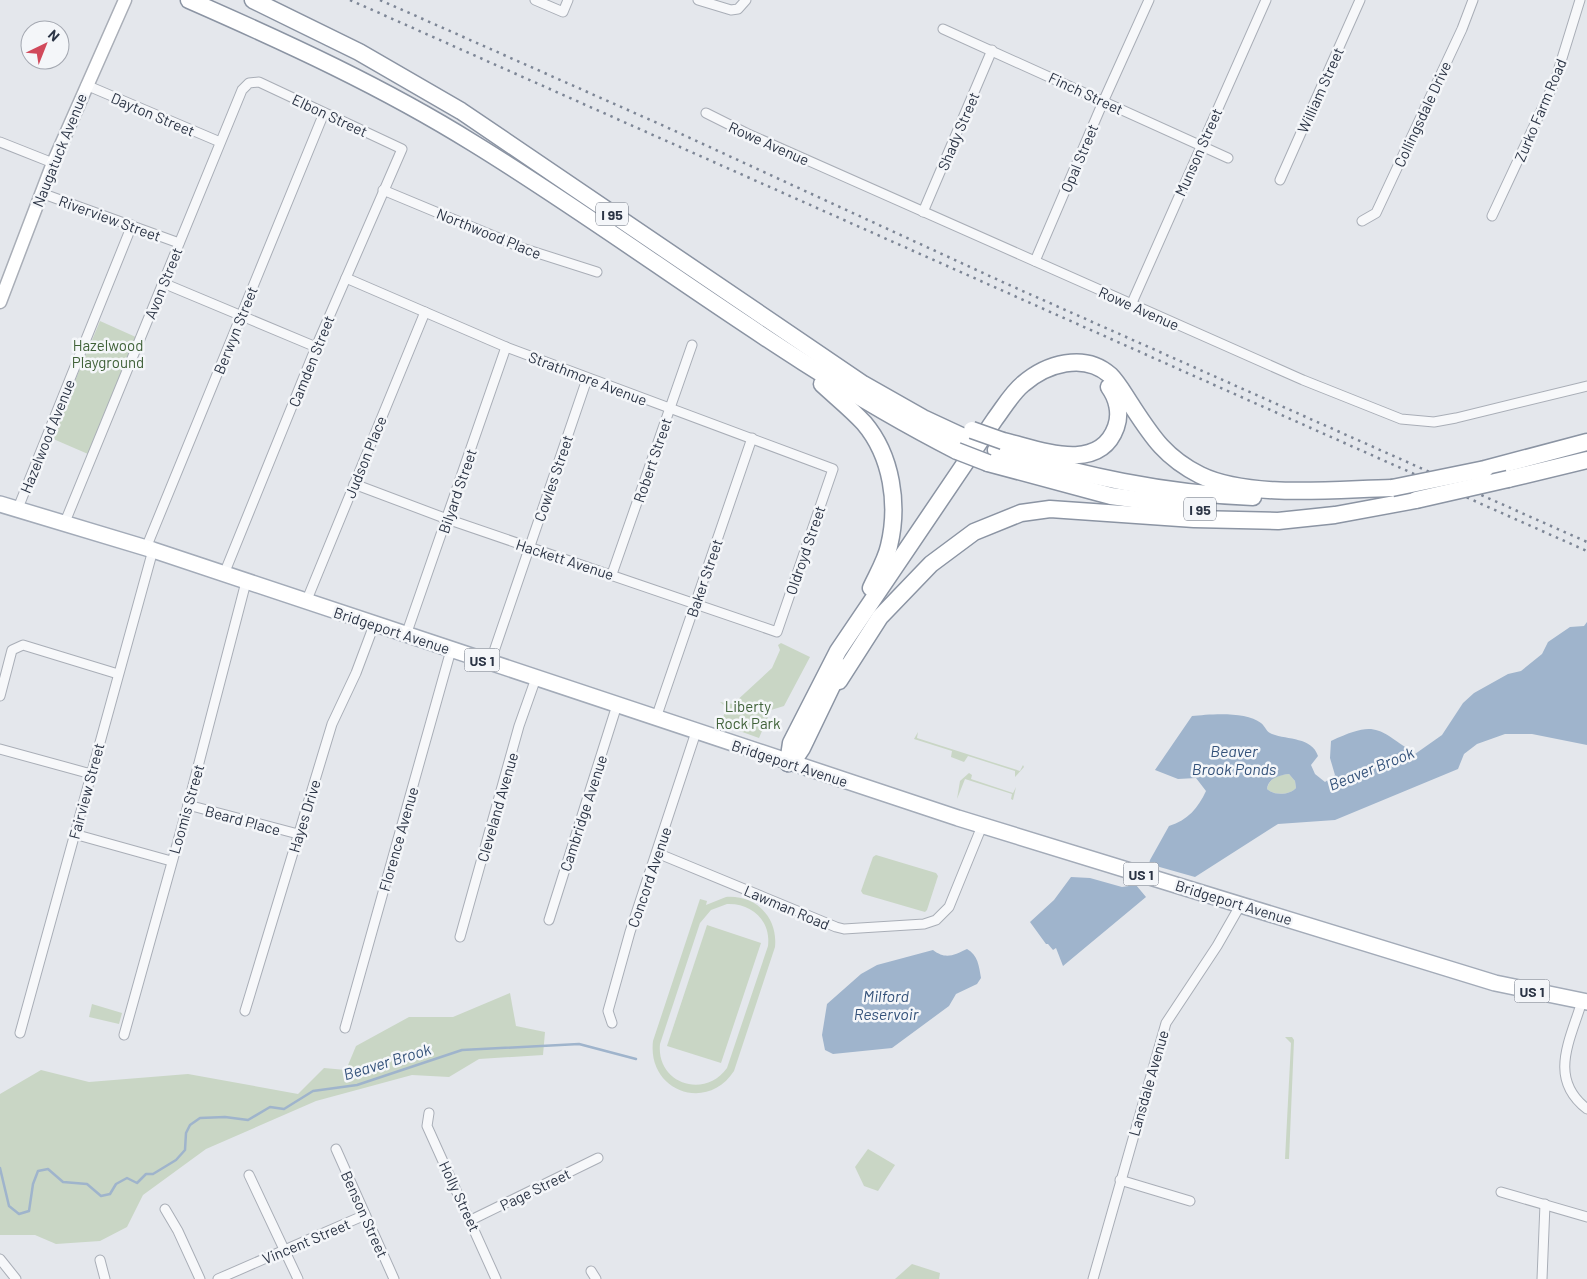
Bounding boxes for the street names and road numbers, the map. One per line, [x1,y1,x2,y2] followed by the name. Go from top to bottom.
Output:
[1293,44,1347,136] street label: William Street
[1510,56,1570,164] street label: Zurko Farm Road
[1390,58,1454,170] street label: Collingsdale Drive
[1046,68,1126,118] street label: Finch Street
[108,88,198,140] street label: Dayton Street
[933,89,983,173] street label: Shady Street
[290,90,370,140] street label: Elbon Street
[28,91,90,209] street label: Naugatuck Avenue
[1171,105,1225,199] street label: Munson Street
[726,117,812,169] street label: Rowe Avenue
[1057,121,1101,195] street label: Opal Street
[57,191,163,245] street label: Riverview Street
[596,202,628,225] road number: I 95
[434,204,544,262] street label: Northwood Place
[140,245,186,321] street label: Avon Street
[1096,282,1182,334] street label: Rowe Avenue
[209,283,261,377] street label: Berwyn Street
[284,313,338,409] street label: Camden Street
[526,347,650,409] street label: Strathmore Avenue
[16,376,78,496] street label: Hazelwood Avenue
[340,413,390,501] street label: Judson Place
[629,415,675,505] street label: Robert Street
[530,432,576,524] street label: Cowles Street
[434,446,480,536] street label: Bilyard Street
[1184,498,1216,520] road number: I 95
[781,503,829,597] street label: Oldroyd Street
[514,535,616,583] street label: Hackett Avenue
[682,536,726,620] street label: Baker Street
[332,603,452,657] street label: Bridgeport Avenue
[464,648,500,672] road number: US 1
[730,736,850,790] street label: Bridgeport Avenue
[65,741,107,841] street label: Fairview Street
[473,750,521,864] street label: Cleveland Avenue
[556,752,610,874] street label: Cambridge Avenue
[165,762,207,856] street label: Loomis Street
[284,777,324,855] street label: Hayes Drive
[374,785,422,893] street label: Florence Avenue
[203,801,283,839] street label: Beard Place
[623,824,675,930] street label: Concord Avenue
[1124,862,1158,886] road number: US 1
[1173,876,1295,928] street label: Bridgeport Avenue
[741,881,833,933] street label: Lawman Road
[1514,979,1550,1002] road number: US 1
[1124,1028,1172,1138] street label: Lansdale Avenue
[436,1158,484,1234] street label: Holly Street
[497,1164,573,1214] street label: Page Street
[338,1168,392,1260] street label: Benson Street
[259,1214,353,1268] street label: Vincent Street

